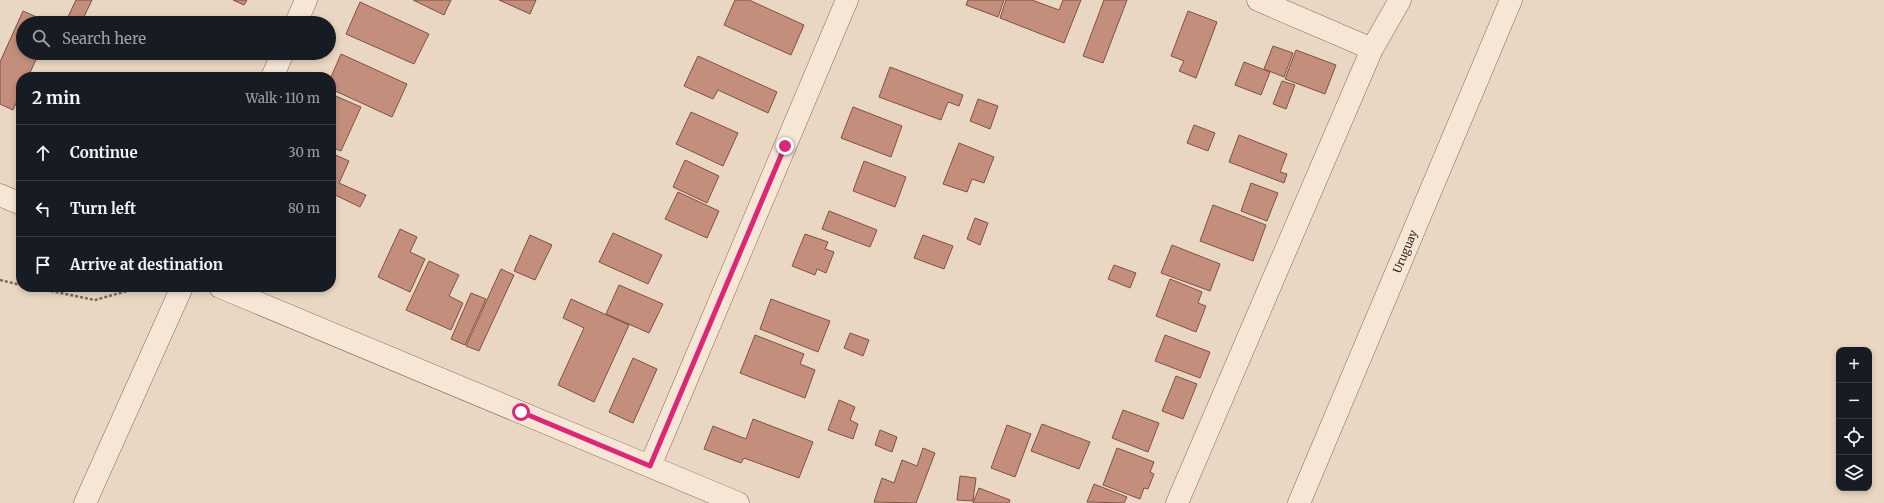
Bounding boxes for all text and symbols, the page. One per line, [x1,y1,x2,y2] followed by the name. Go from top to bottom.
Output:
[16,16,336,60] search box
[30,27,52,49] icon: search
[62,29,146,48] text: Search here
[32,87,80,109] text: 2 min
[245,90,320,107] text: Walk · 110 m
[776,137,794,155] route end
[32,142,54,164] icon: ahead
[70,143,138,162] text: Continue
[288,144,320,161] text: 30 m
[32,198,54,220] icon: left
[70,199,136,218] text: Turn left
[288,200,320,217] text: 80 m
[1390,227,1421,275] street label: Uruguay
[32,254,54,276] icon: arrive
[70,255,223,274] text: Arrive at destination
[1836,347,1872,491] map controls
[1836,347,1872,383] button: +
[1836,383,1872,419] button: −
[512,403,530,421] route start
[1836,419,1872,455] button: locate
[1836,455,1872,491] button: layers

